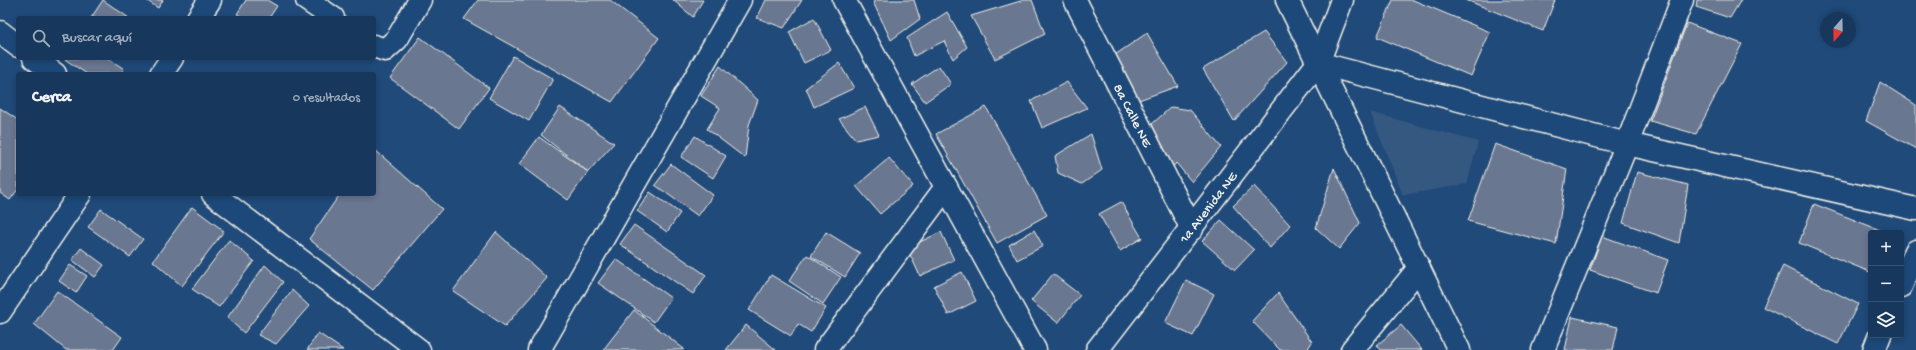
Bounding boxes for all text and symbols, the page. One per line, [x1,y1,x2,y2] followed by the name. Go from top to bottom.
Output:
[1820,12,1856,48] north arrow
[16,16,376,60] search box
[30,27,52,49] icon: search
[62,29,132,47] text: Buscar aquí
[1108,82,1155,152] street label: 8a Calle NE
[32,88,71,108] text: Cerca
[293,91,360,106] text: 0 resultados
[1176,168,1243,248] street label: 1a Avenida NE
[1868,230,1904,338] map controls
[1868,230,1904,266] button: +
[1868,266,1904,302] button: −
[1868,302,1904,338] button: layers

